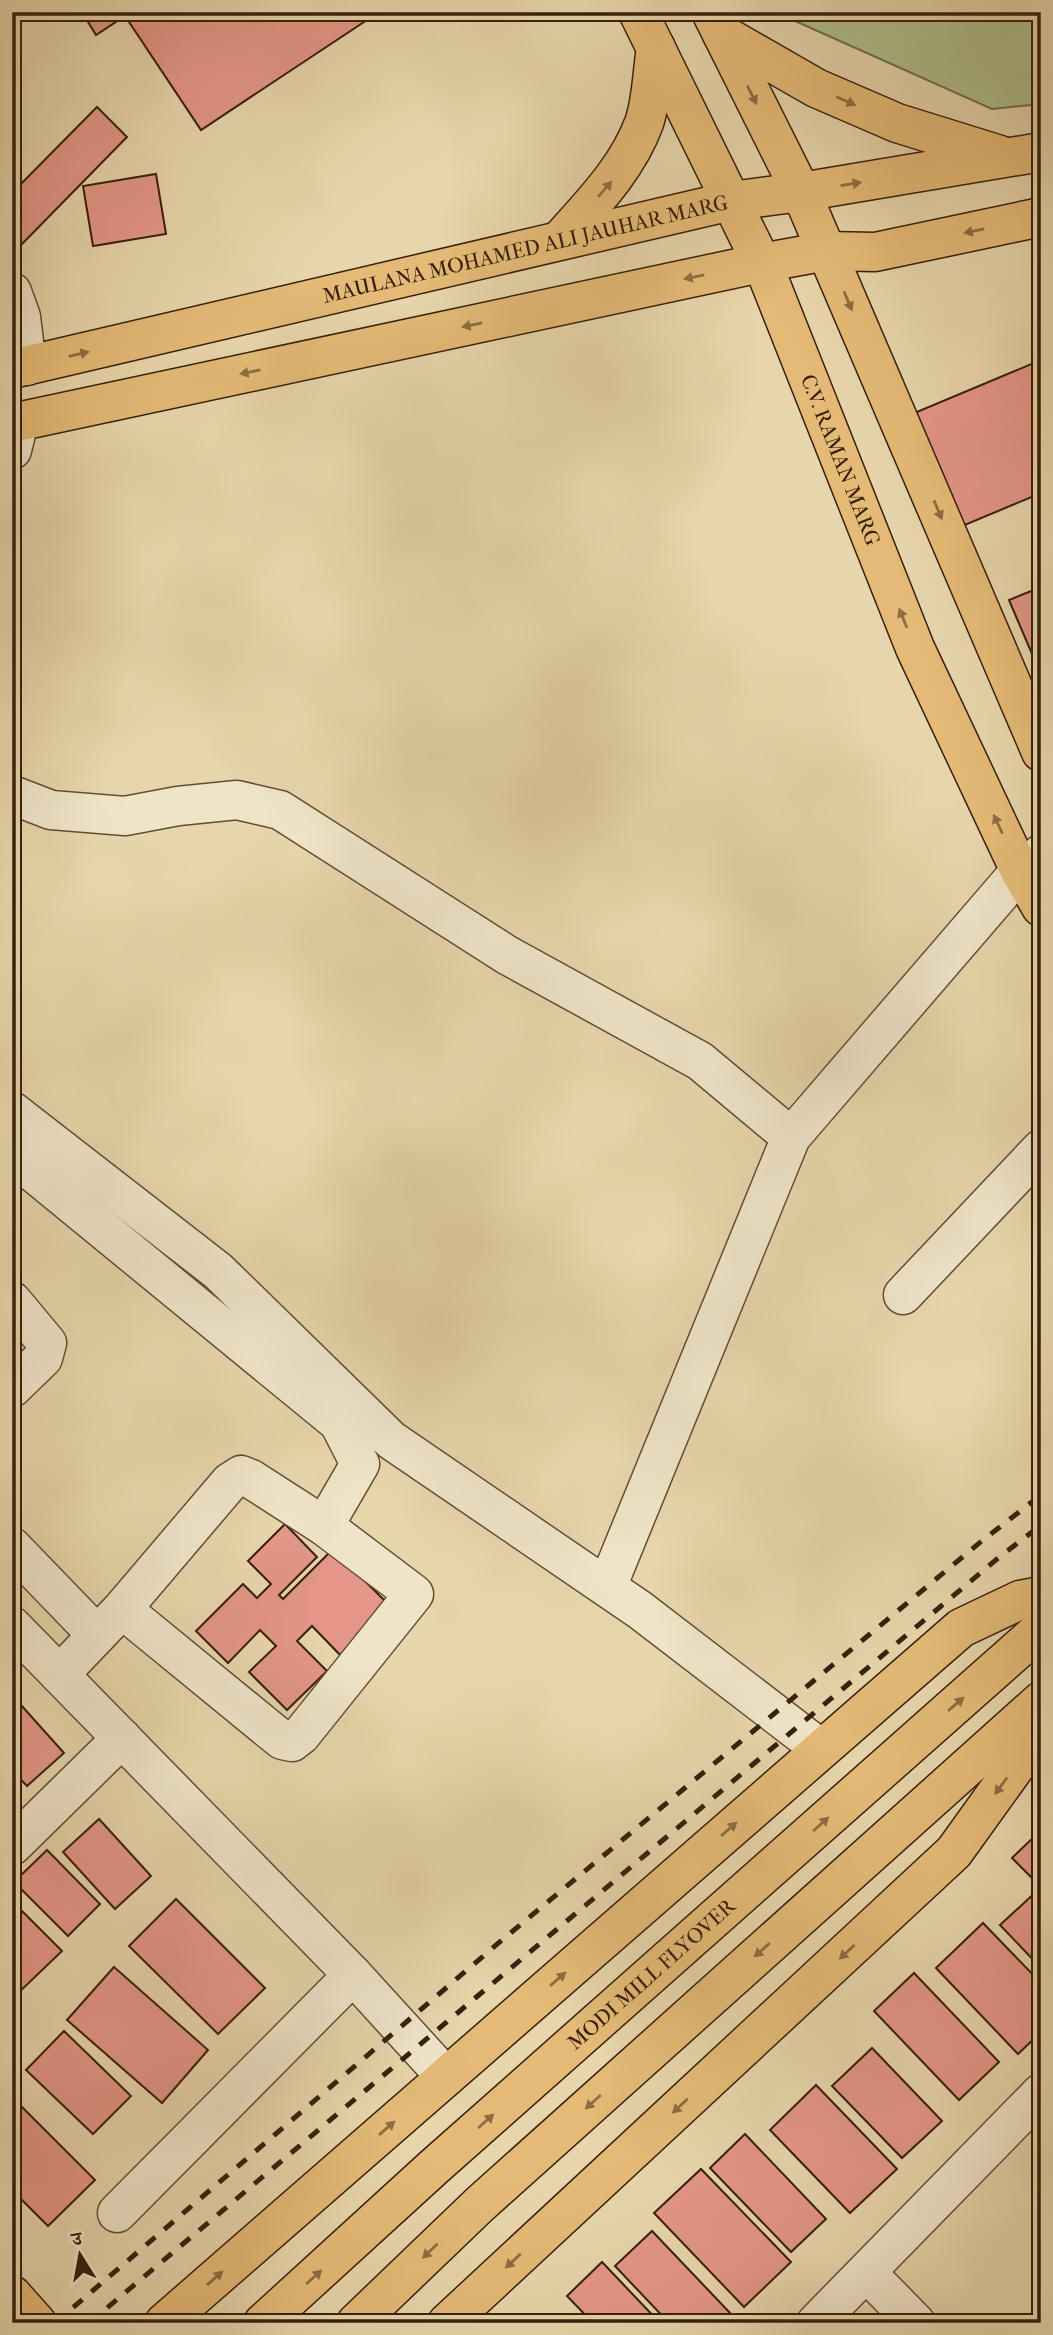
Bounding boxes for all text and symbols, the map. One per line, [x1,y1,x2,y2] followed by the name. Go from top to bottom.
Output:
[747,85,758,105] one-way arrow
[836,95,856,107] one-way arrow
[840,178,862,189] one-way arrow
[597,180,613,198] one-way arrow
[320,190,730,308] street label: MAULANA MOHAMED ALI JAUHAR MARG
[963,226,985,237] one-way arrow
[683,271,705,282] one-way arrow
[842,291,854,311] one-way arrow
[461,319,483,330] one-way arrow
[68,348,90,359] one-way arrow
[239,367,261,378] one-way arrow
[796,371,885,549] street label: C.V. RAMAN MARG
[932,500,943,521] one-way arrow
[898,607,909,628] one-way arrow
[993,814,1004,834] one-way arrow
[947,1696,965,1712] one-way arrow
[994,1777,1008,1795] one-way arrow
[812,1816,830,1832] one-way arrow
[721,1822,738,1837] one-way arrow
[563,1893,741,2055] street label: MODI MILL FLYOVER
[753,1942,771,1958] one-way arrow
[839,1943,856,1959] one-way arrow
[549,1971,567,1987] one-way arrow
[584,2094,602,2110] one-way arrow
[672,2098,689,2114] one-way arrow
[477,2113,495,2129] one-way arrow
[378,2121,395,2137] one-way arrow
[46,2220,116,2290] north arrow
[68,2227,85,2251] text: उ
[422,2243,439,2260] one-way arrow
[504,2253,522,2269] one-way arrow
[305,2269,322,2285] one-way arrow
[207,2271,224,2286] one-way arrow

